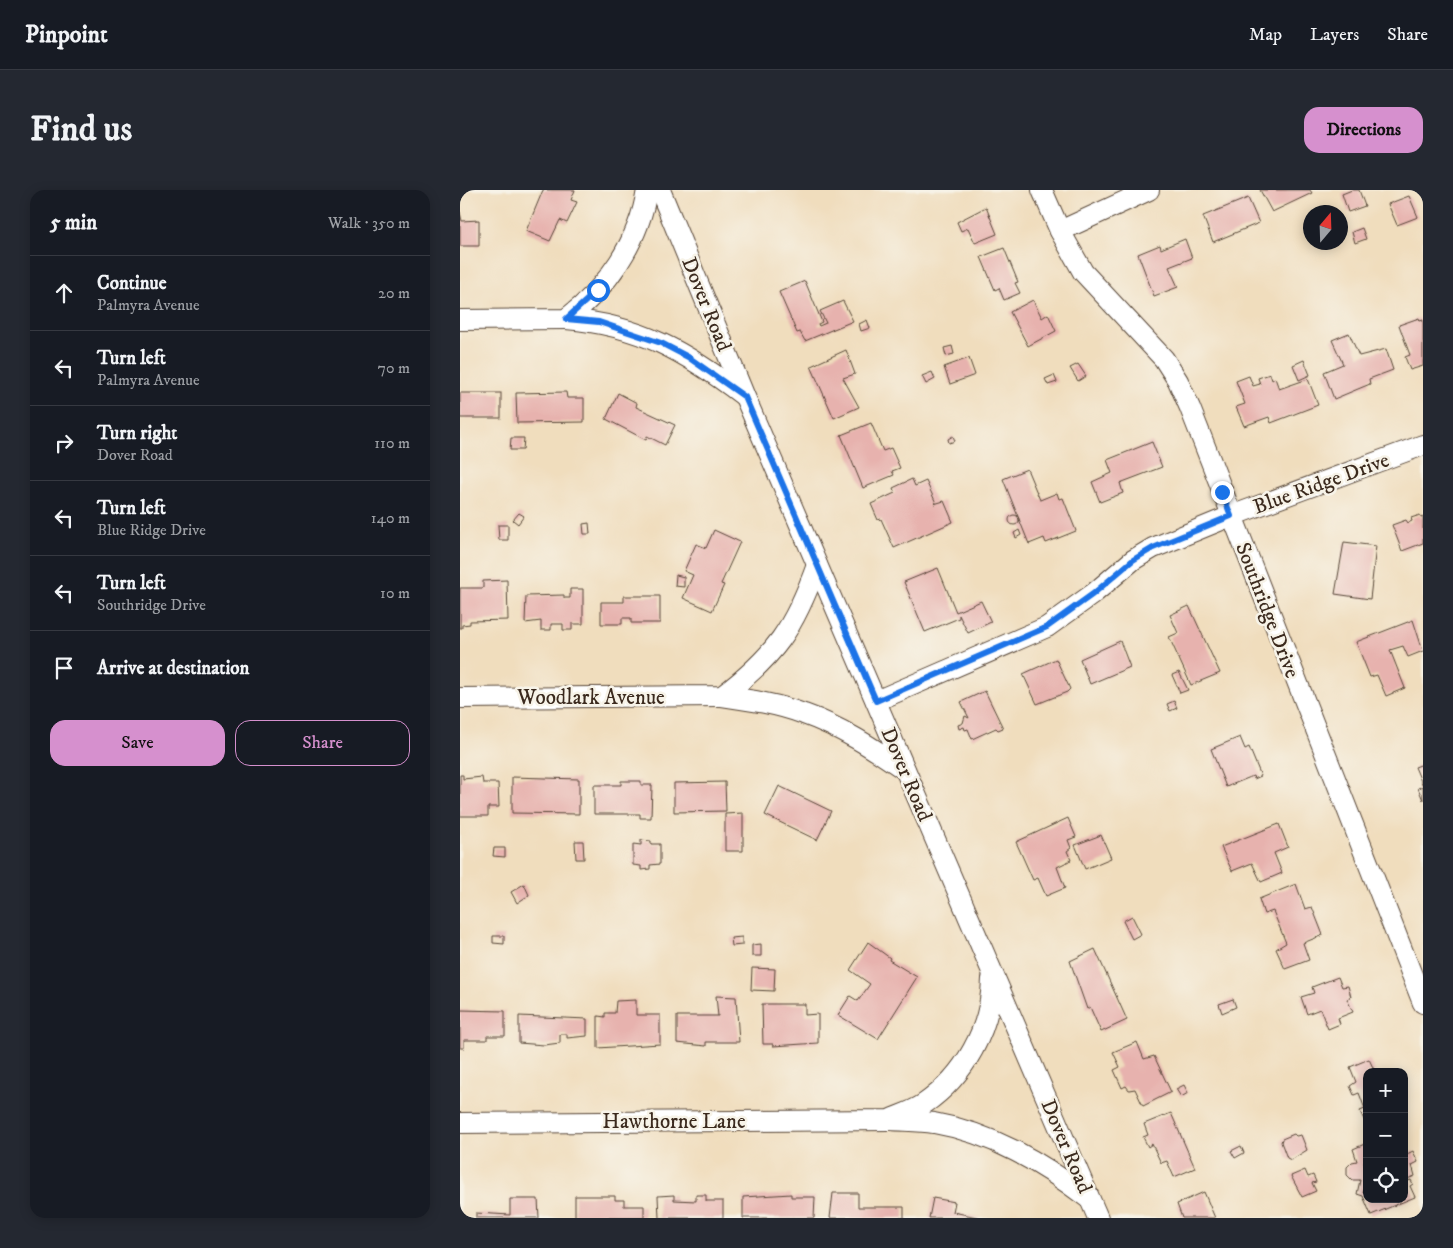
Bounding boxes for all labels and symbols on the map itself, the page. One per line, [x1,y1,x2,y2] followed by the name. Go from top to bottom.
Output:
[1303,205,1348,250] north arrow
[675,253,737,356] street label: Dover Road
[587,279,610,302] route start
[1250,447,1393,521] street label: Blue Ridge Drive
[1211,481,1234,504] route end
[1229,539,1305,682] street label: Southridge Drive
[516,685,665,711] street label: Woodlark Avenue
[875,723,938,826] street label: Dover Road
[1035,1095,1098,1198] street label: Dover Road
[602,1109,746,1135] street label: Hawthorne Lane

